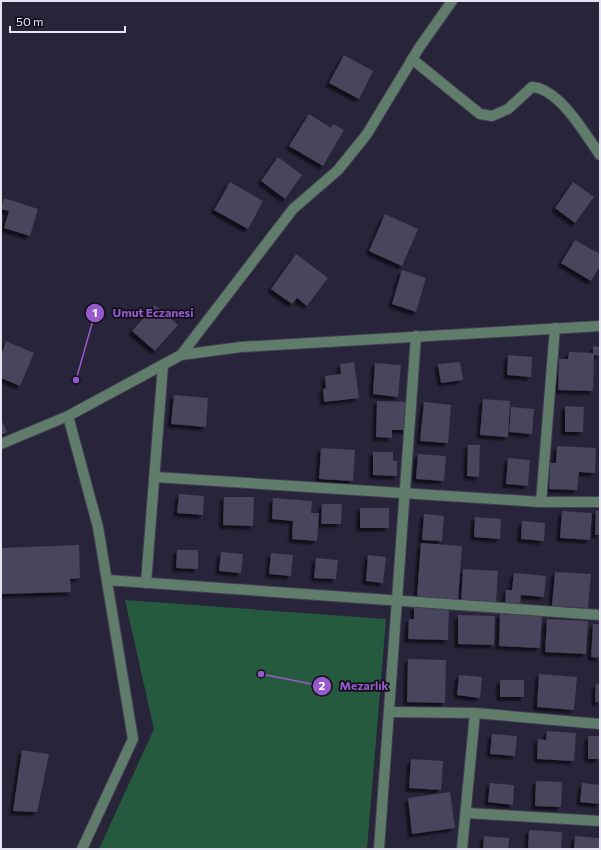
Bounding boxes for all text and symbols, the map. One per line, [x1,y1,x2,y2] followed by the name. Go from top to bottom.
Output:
[10,8,125,34] scale bar
[16,14,44,28] text: 50 m
[85,301,202,325] callout: Umut Eczanesi
[92,305,98,319] text: 1
[112,305,194,319] text: Umut Eczanesi
[312,674,397,698] callout: Mezarlık
[319,678,326,692] text: 2
[340,678,388,692] text: Mezarlık

